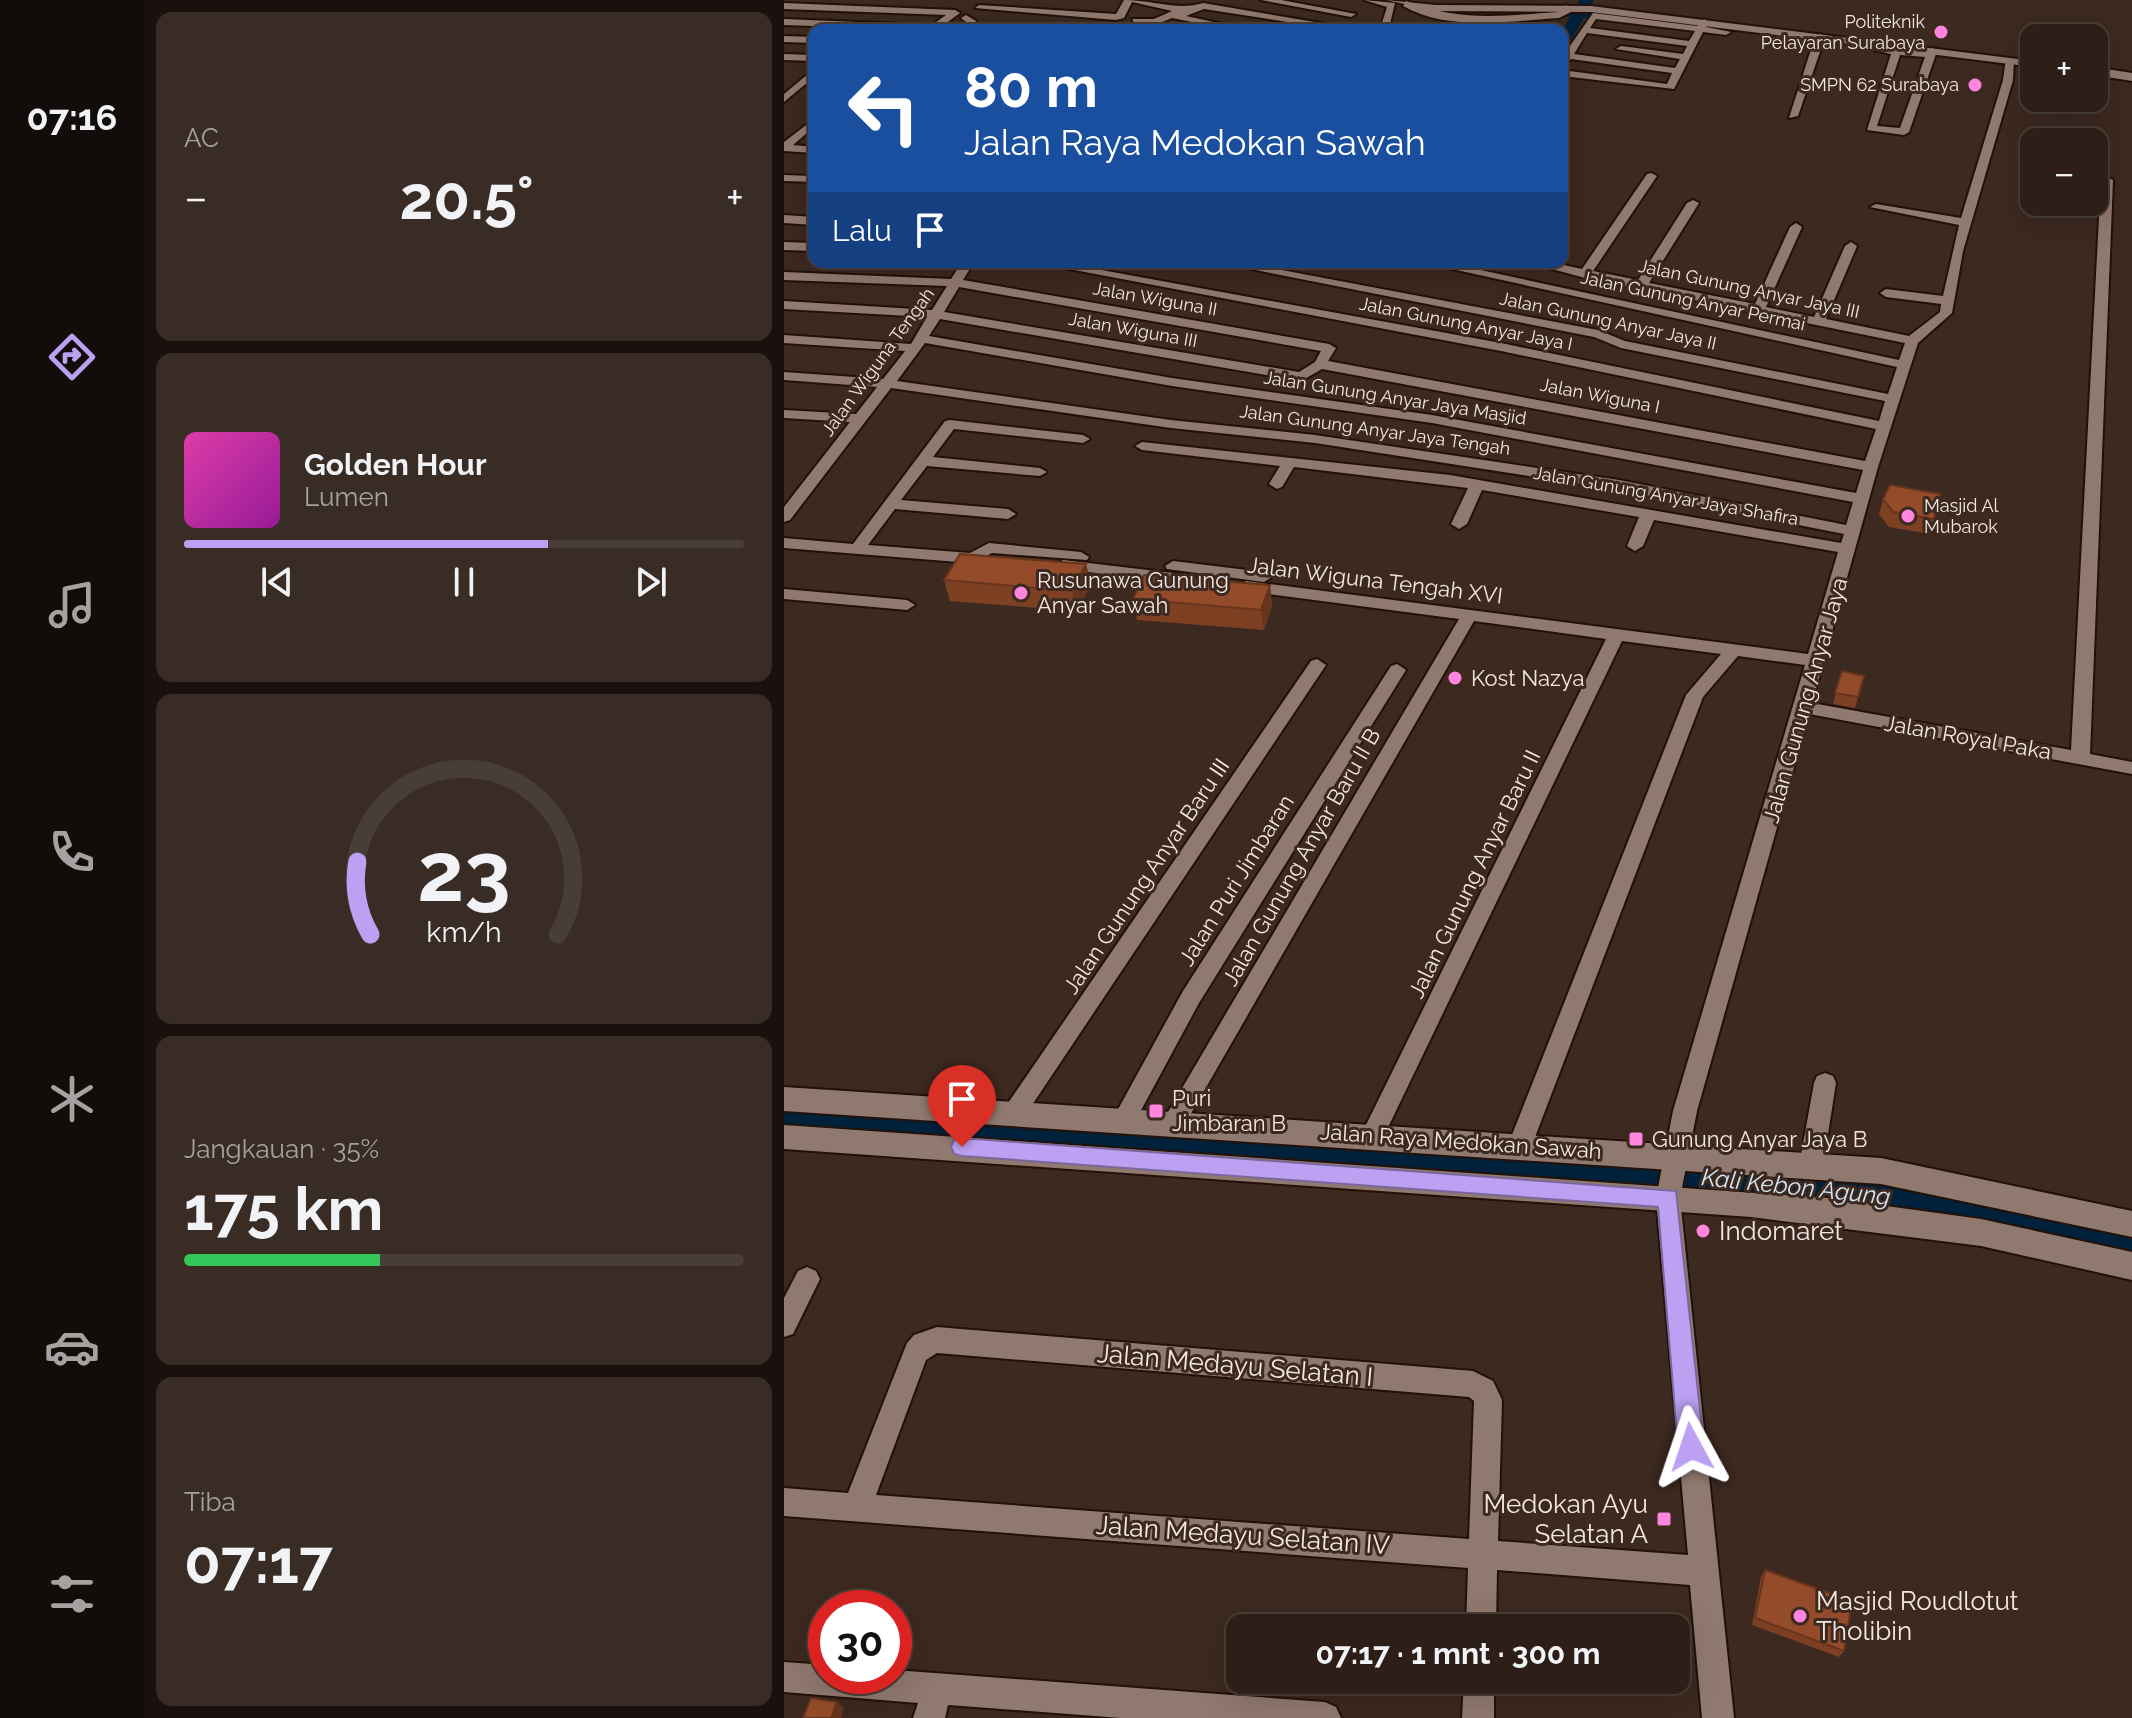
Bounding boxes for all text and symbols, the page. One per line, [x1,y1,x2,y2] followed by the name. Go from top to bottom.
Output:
[1761,11,1925,53] place label: Politeknik Pelayaran Surabaya
[1932,23,1950,41] marker: Politeknik Pelayaran Surabaya
[2020,24,2108,216] map controls
[2020,24,2108,112] button: +
[964,54,1098,120] text: 80 m
[832,56,936,160] icon: left
[1800,74,1959,95] place label: SMPN 62 Surabaya
[1966,76,1984,94] marker: SMPN 62 Surabaya
[27,96,117,138] text: 07:16
[964,121,1426,163] text: Jalan Raya Medokan Sawah
[184,123,219,153] text: AC
[2020,128,2108,216] button: −
[399,163,534,233] text: 20.5°
[184,172,208,223] text: −
[726,172,744,223] text: +
[908,208,952,252] icon: arrive
[832,213,892,248] text: Lalu
[1637,255,1862,322] street label: Jalan Gunung Anyar Jaya III
[1579,266,1807,335] street label: Jalan Gunung Anyar Permai
[1091,277,1219,320] street label: Jalan Wiguna II
[817,284,938,440] street label: Jalan Wiguna Tengah
[1498,287,1718,354] street label: Jalan Gunung Anyar Jaya II
[1358,293,1574,354] street label: Jalan Gunung Anyar Jaya I
[1067,308,1199,351] street label: Jalan Wiguna III
[44,329,100,385] icon: directions
[1262,366,1528,429] street label: Jalan Gunung Anyar Jaya Masjid
[1538,374,1662,417] street label: Jalan Wiguna I
[1238,400,1512,459] street label: Jalan Gunung Anyar Jaya Tengah
[304,447,487,482] text: Golden Hour
[1532,462,1800,529] street label: Jalan Gunung Anyar Jaya Shafira
[304,482,389,512] text: Lumen
[1924,495,1999,537] place label: Masjid Al Mubarok
[1899,507,1917,525] marker: Masjid Al Mubarok
[1246,551,1504,609] street label: Jalan Wiguna Tengah XVI
[255,560,299,604] icon: previous
[442,560,486,604] icon: pause
[629,560,673,604] icon: next
[1037,567,1229,618] place label: Rusunawa Gunung Anyar Sawah
[1758,574,1852,826] street label: Jalan Gunung Anyar Jaya
[44,577,100,633] icon: music
[1012,584,1030,602] marker: Rusunawa Gunung Anyar Sawah
[1471,665,1584,691] place label: Kost Nazya
[1446,669,1464,687] marker: Kost Nazya
[1882,710,2054,764] street label: Jalan Royal Paka
[1216,724,1386,990] street label: Jalan Gunung Anyar Baru II B
[1403,746,1545,1002] street label: Jalan Gunung Anyar Baru II
[1057,753,1235,999] street label: Jalan Gunung Anyar Baru III
[1173,790,1299,970] street label: Jalan Puri Jimbaran
[417,823,511,920] text: 23
[44,824,100,880] icon: phone
[426,915,502,949] text: km/h
[928,1065,996,1147] pin
[44,1071,100,1127] icon: climate
[940,1077,984,1121] icon: arrive
[1172,1085,1286,1136] place label: Puri Jimbaran B
[1147,1102,1165,1120] marker: Puri Jimbaran B
[1319,1118,1603,1164] street label: Jalan Raya Medokan Sawah
[1652,1126,1867,1152] place label: Gunung Anyar Jaya B
[1627,1130,1645,1148] marker: Gunung Anyar Jaya B
[184,1134,379,1164] text: Jangkauan · 35%
[1700,1162,1892,1211] water label: Kali Kebon Agung
[184,1174,383,1244] text: 175 km
[1719,1216,1843,1246] place label: Indomaret
[1694,1222,1712,1240] marker: Indomaret
[44,1319,100,1375] icon: car
[1096,1338,1374,1392] street label: Jalan Medayu Selatan I
[1649,1405,1733,1489] position arrow
[184,1487,236,1517] text: Tiba
[1483,1489,1648,1549] place label: Medokan Ayu Selatan A
[1095,1510,1391,1560] street label: Jalan Medayu Selatan IV
[1655,1510,1673,1528] marker: Medokan Ayu Selatan A
[184,1527,333,1597] text: 07:17
[44,1566,100,1622] icon: filters
[1816,1586,2019,1646] place label: Masjid Roudlotut Tholibin
[808,1590,912,1694] speed limit sign: 30
[1791,1607,1809,1625] marker: Masjid Roudlotut Tholibin
[1316,1636,1600,1671] text: 07:17 · 1 mnt · 300 m

